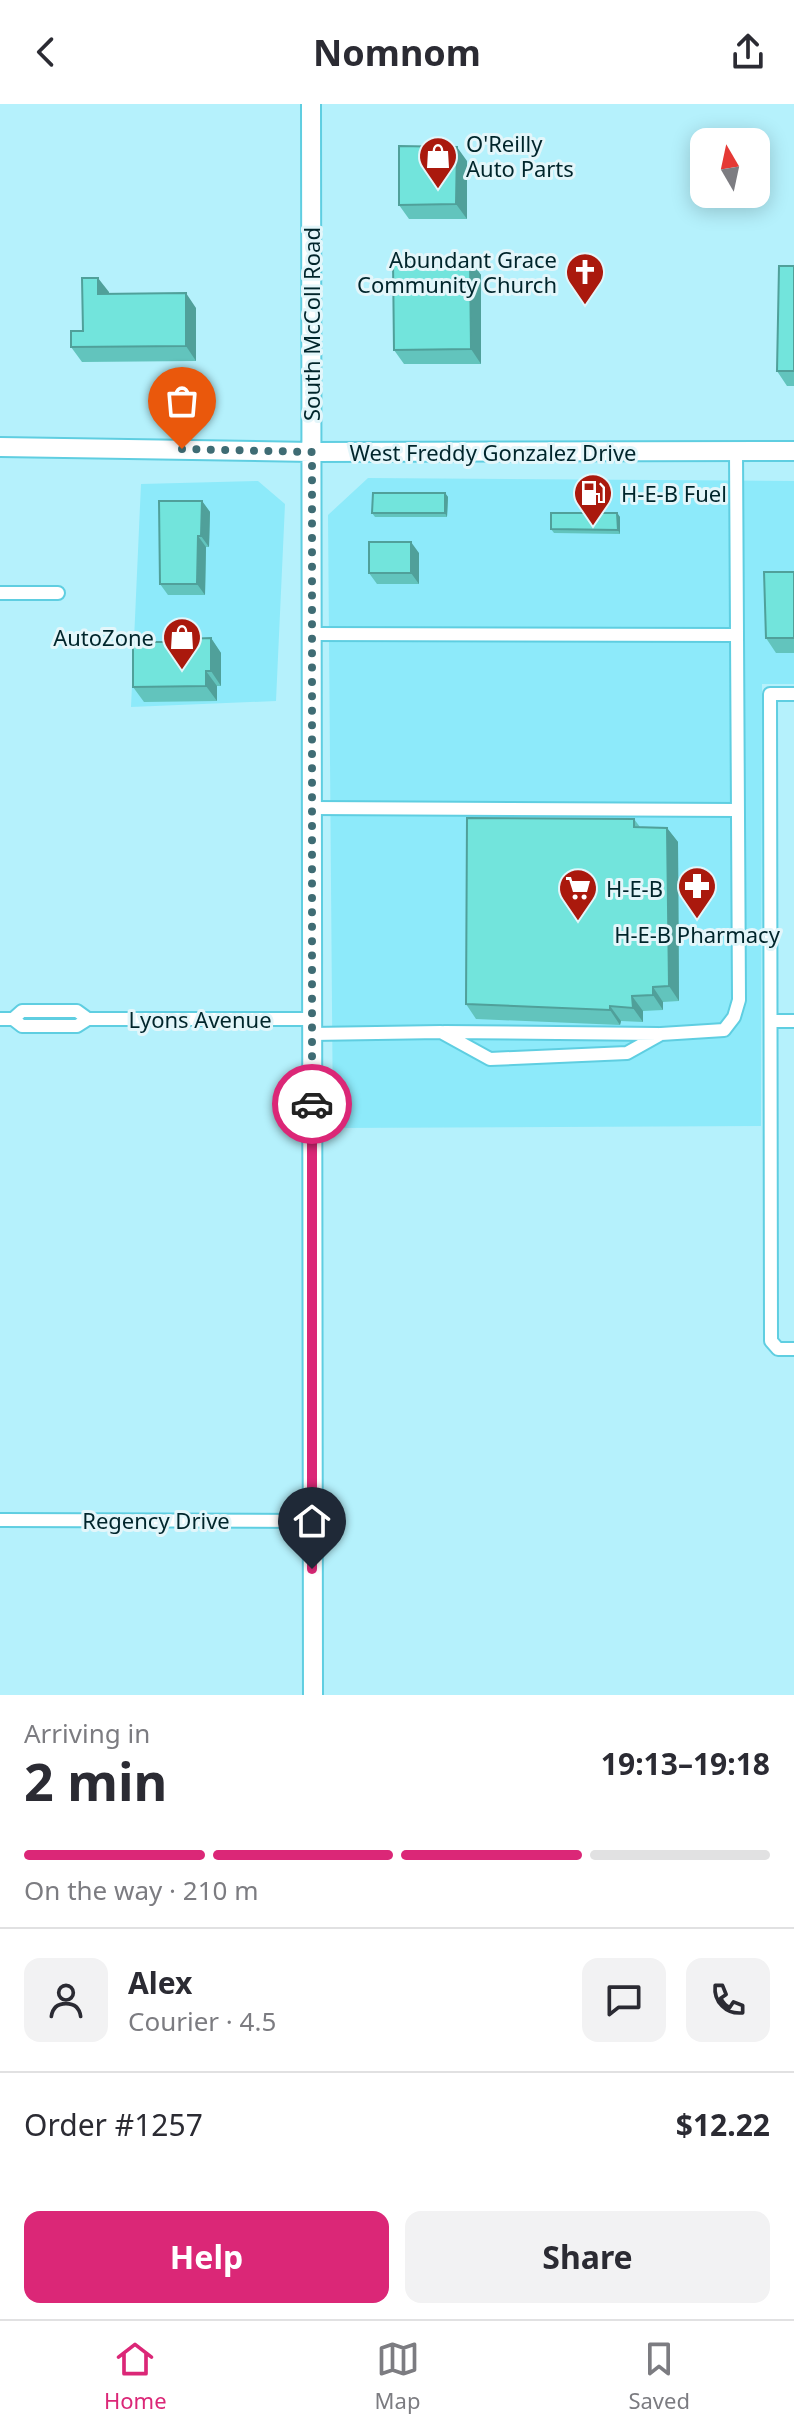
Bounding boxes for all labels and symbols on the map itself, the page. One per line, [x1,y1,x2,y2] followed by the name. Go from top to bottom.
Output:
[466,128,574,183] place label: O'Reilly Auto Parts
[690,128,770,208] north arrow
[417,135,459,190] shop icon: O'Reilly Auto Parts
[296,227,326,421] street label: South McColl Road
[357,244,557,299] place label: Abundant Grace Community Church
[564,251,606,306] church icon: Abundant Grace Community Church
[148,367,216,449] pin
[349,437,637,467] street label: West Freddy Gonzalez Drive
[572,472,614,527] fuel station icon: H-E-B Fuel
[621,478,727,508] place label: H-E-B Fuel
[161,616,203,671] shop icon: AutoZone
[53,622,154,652] place label: AutoZone
[676,865,718,920] pharmacy icon: H-E-B Pharmacy
[557,867,599,922] supermarket icon: H-E-B
[606,873,663,903] place label: H-E-B
[614,919,781,949] place label: H-E-B Pharmacy
[128,1004,272,1034] street label: Lyons Avenue
[272,1064,352,1144] courier
[278,1487,346,1569] pin
[82,1505,230,1535] street label: Regency Drive

